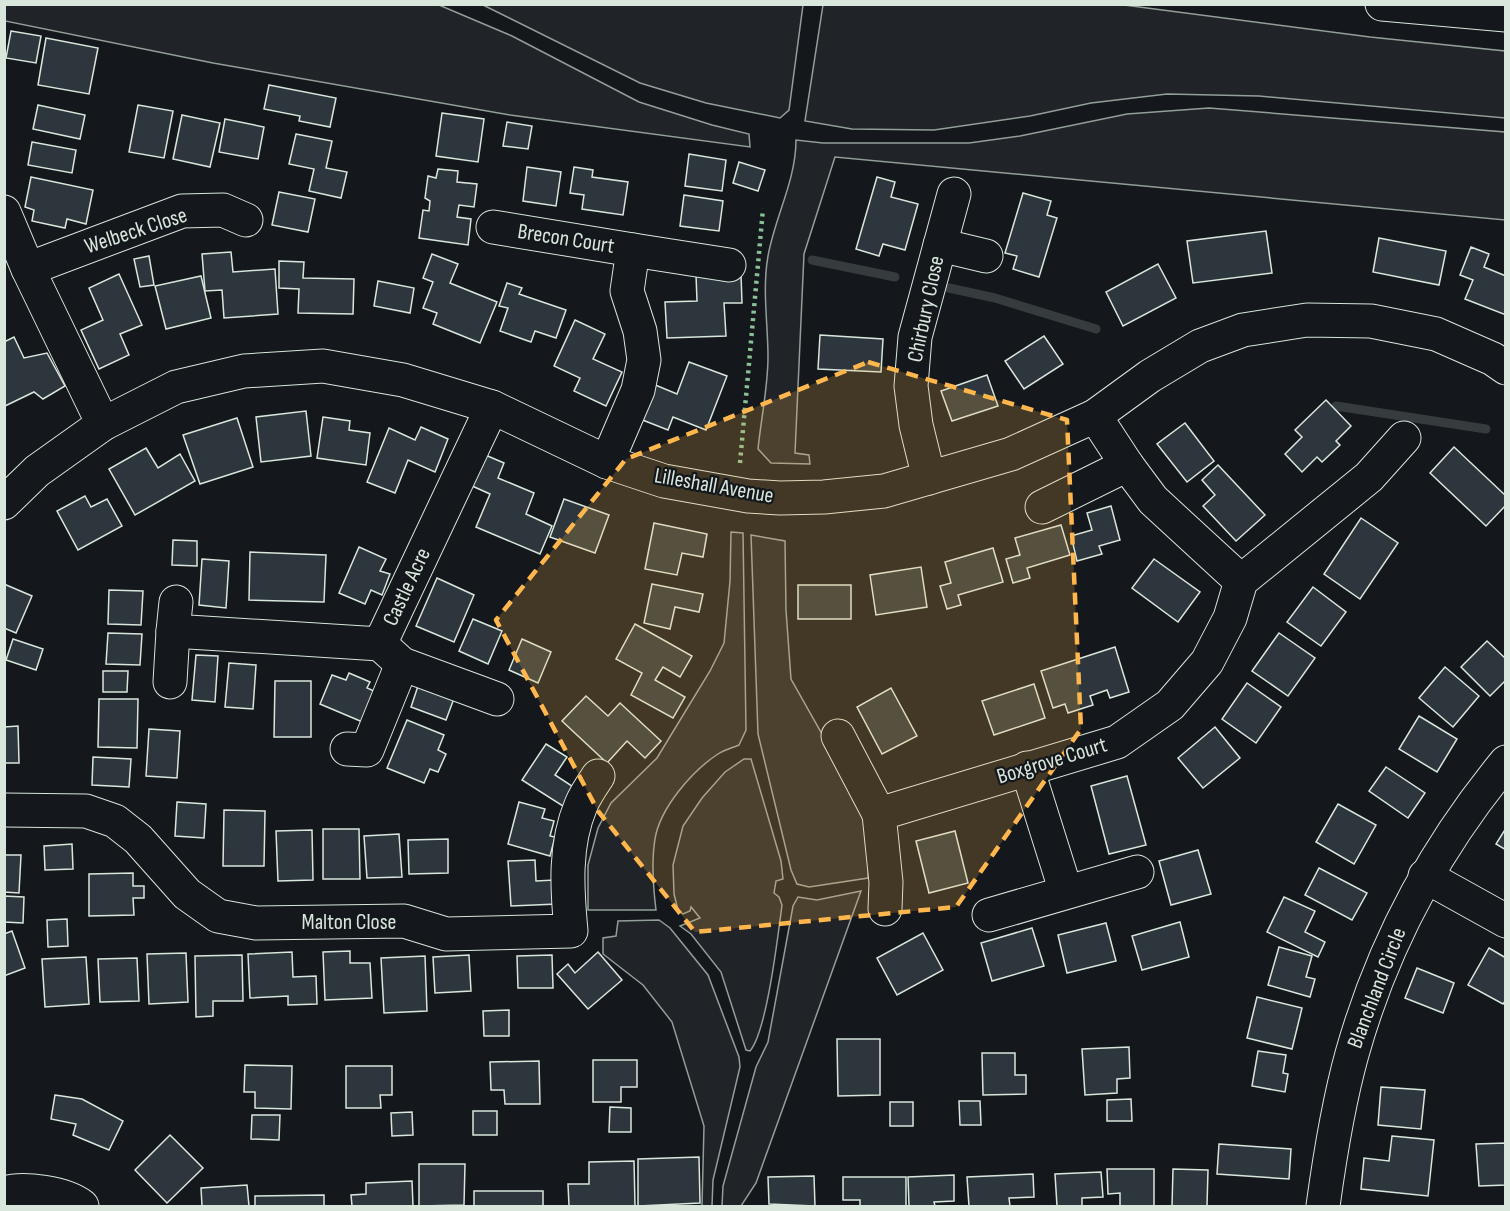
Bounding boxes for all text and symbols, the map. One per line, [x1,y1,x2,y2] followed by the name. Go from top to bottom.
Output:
[81,202,191,260] street label: Welbeck Close
[516,218,617,260] street label: Brecon Court
[902,253,950,365] street label: Chirbury Close
[652,462,776,510] street label: Lilleshall Avenue
[377,544,437,630] street label: Castle Acre
[994,731,1111,791] street label: Boxgrove Court
[302,909,396,936] street label: Malton Close
[1342,924,1412,1052] street label: Blanchland Circle

